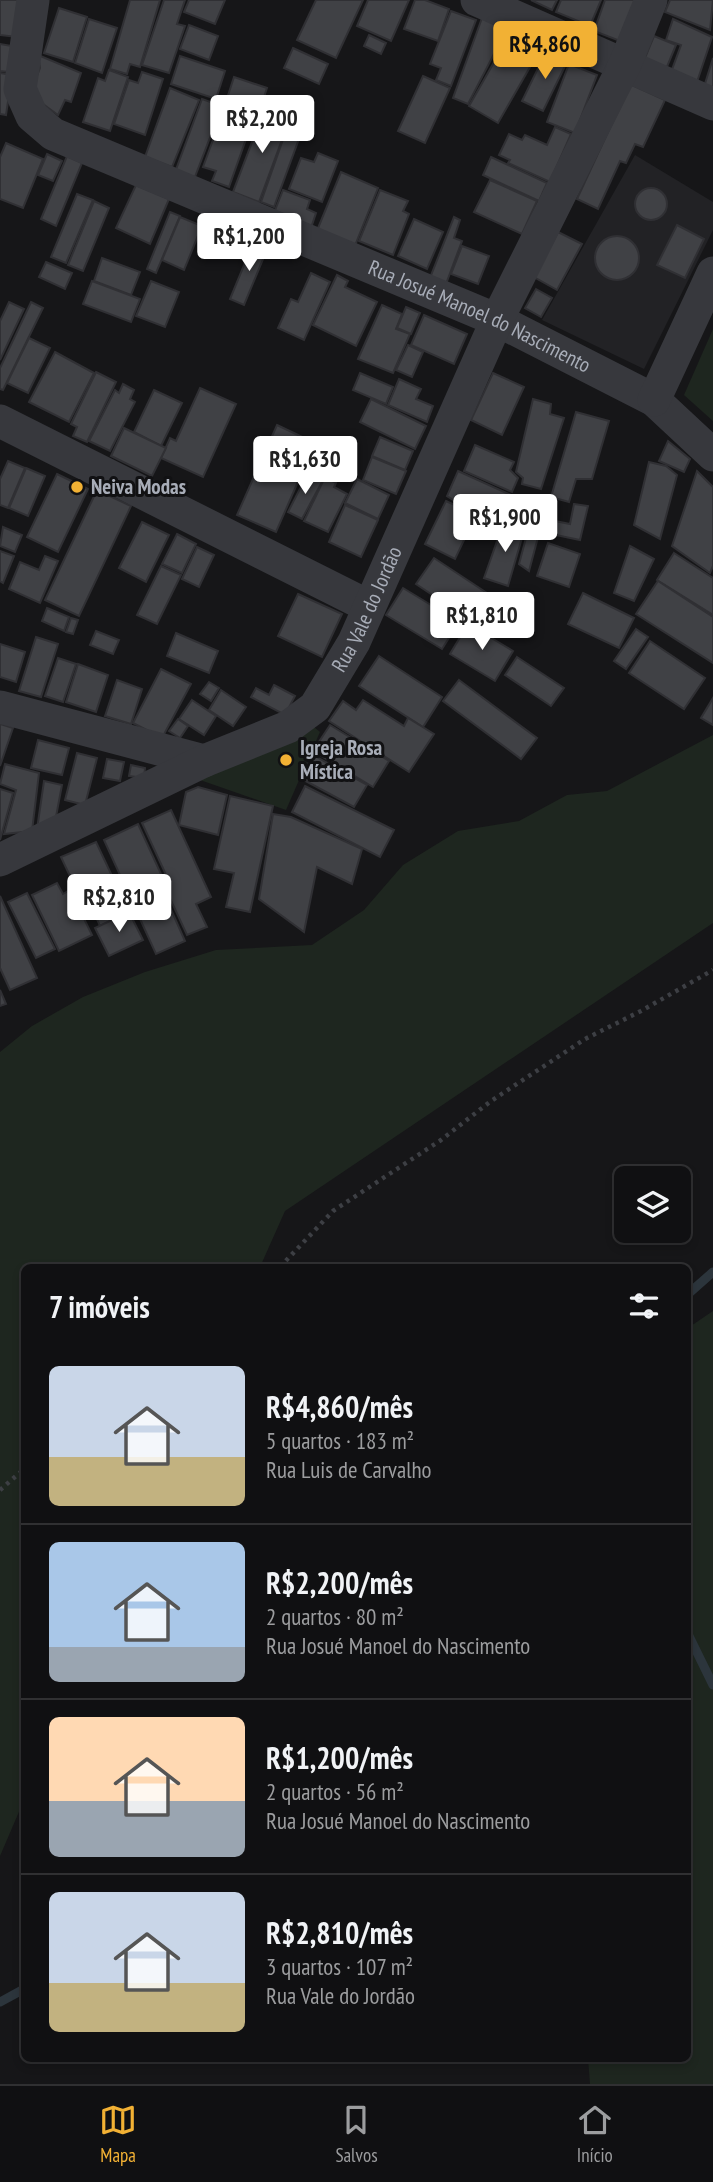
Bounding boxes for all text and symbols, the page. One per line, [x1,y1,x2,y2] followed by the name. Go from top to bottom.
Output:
[480,22,610,81] pin: R$4,860
[509,29,581,58] text: R$4,860
[197,96,327,155] pin: R$2,200
[226,103,298,132] text: R$2,200
[184,214,314,273] pin: R$1,200
[213,221,285,250] text: R$1,200
[364,254,595,378] street label: Rua Josué Manoel do Nascimento
[240,436,370,496] pin: R$1,630
[269,444,341,473] text: R$1,630
[91,473,186,500] place label: Neiva Modas
[69,479,85,495] marker: Neiva Modas
[440,494,570,554] pin: R$1,900
[469,502,541,531] text: R$1,900
[325,542,408,677] street label: Rua Vale do Jordão
[417,592,547,652] pin: R$1,810
[446,600,518,629] text: R$1,810
[300,734,383,785] place label: Igreja Rosa Mística
[278,752,294,768] marker: Igreja Rosa Mística
[54,874,184,934] pin: R$2,810
[83,882,155,911] text: R$2,810
[614,1166,691,1243] map controls
[614,1166,691,1243] button: layers
[49,1287,150,1326] text: 7 imóveis
[625,1287,663,1325] icon: filters
[266,1387,413,1426] text: R$4,860/mês
[105,1394,189,1478] icon: home
[266,1426,414,1455] text: 5 quartos · 183 m²
[266,1455,432,1484] text: Rua Luis de Carvalho
[266,1563,413,1602] text: R$2,200/mês
[105,1570,189,1654] icon: home
[266,1602,404,1631] text: 2 quartos · 80 m²
[266,1631,530,1660] text: Rua Josué Manoel do Nascimento
[266,1738,413,1777] text: R$1,200/mês
[105,1745,189,1829] icon: home
[266,1777,404,1806] text: 2 quartos · 56 m²
[266,1806,530,1835] text: Rua Josué Manoel do Nascimento
[266,1913,413,1952] text: R$2,810/mês
[105,1920,189,2004] icon: home
[266,1952,413,1981] text: 3 quartos · 107 m²
[266,1981,415,2010] text: Rua Vale do Jordão
[99,2101,137,2167] tab: Mapa
[335,2101,378,2167] tab: Salvos
[576,2101,614,2167] tab: Início

